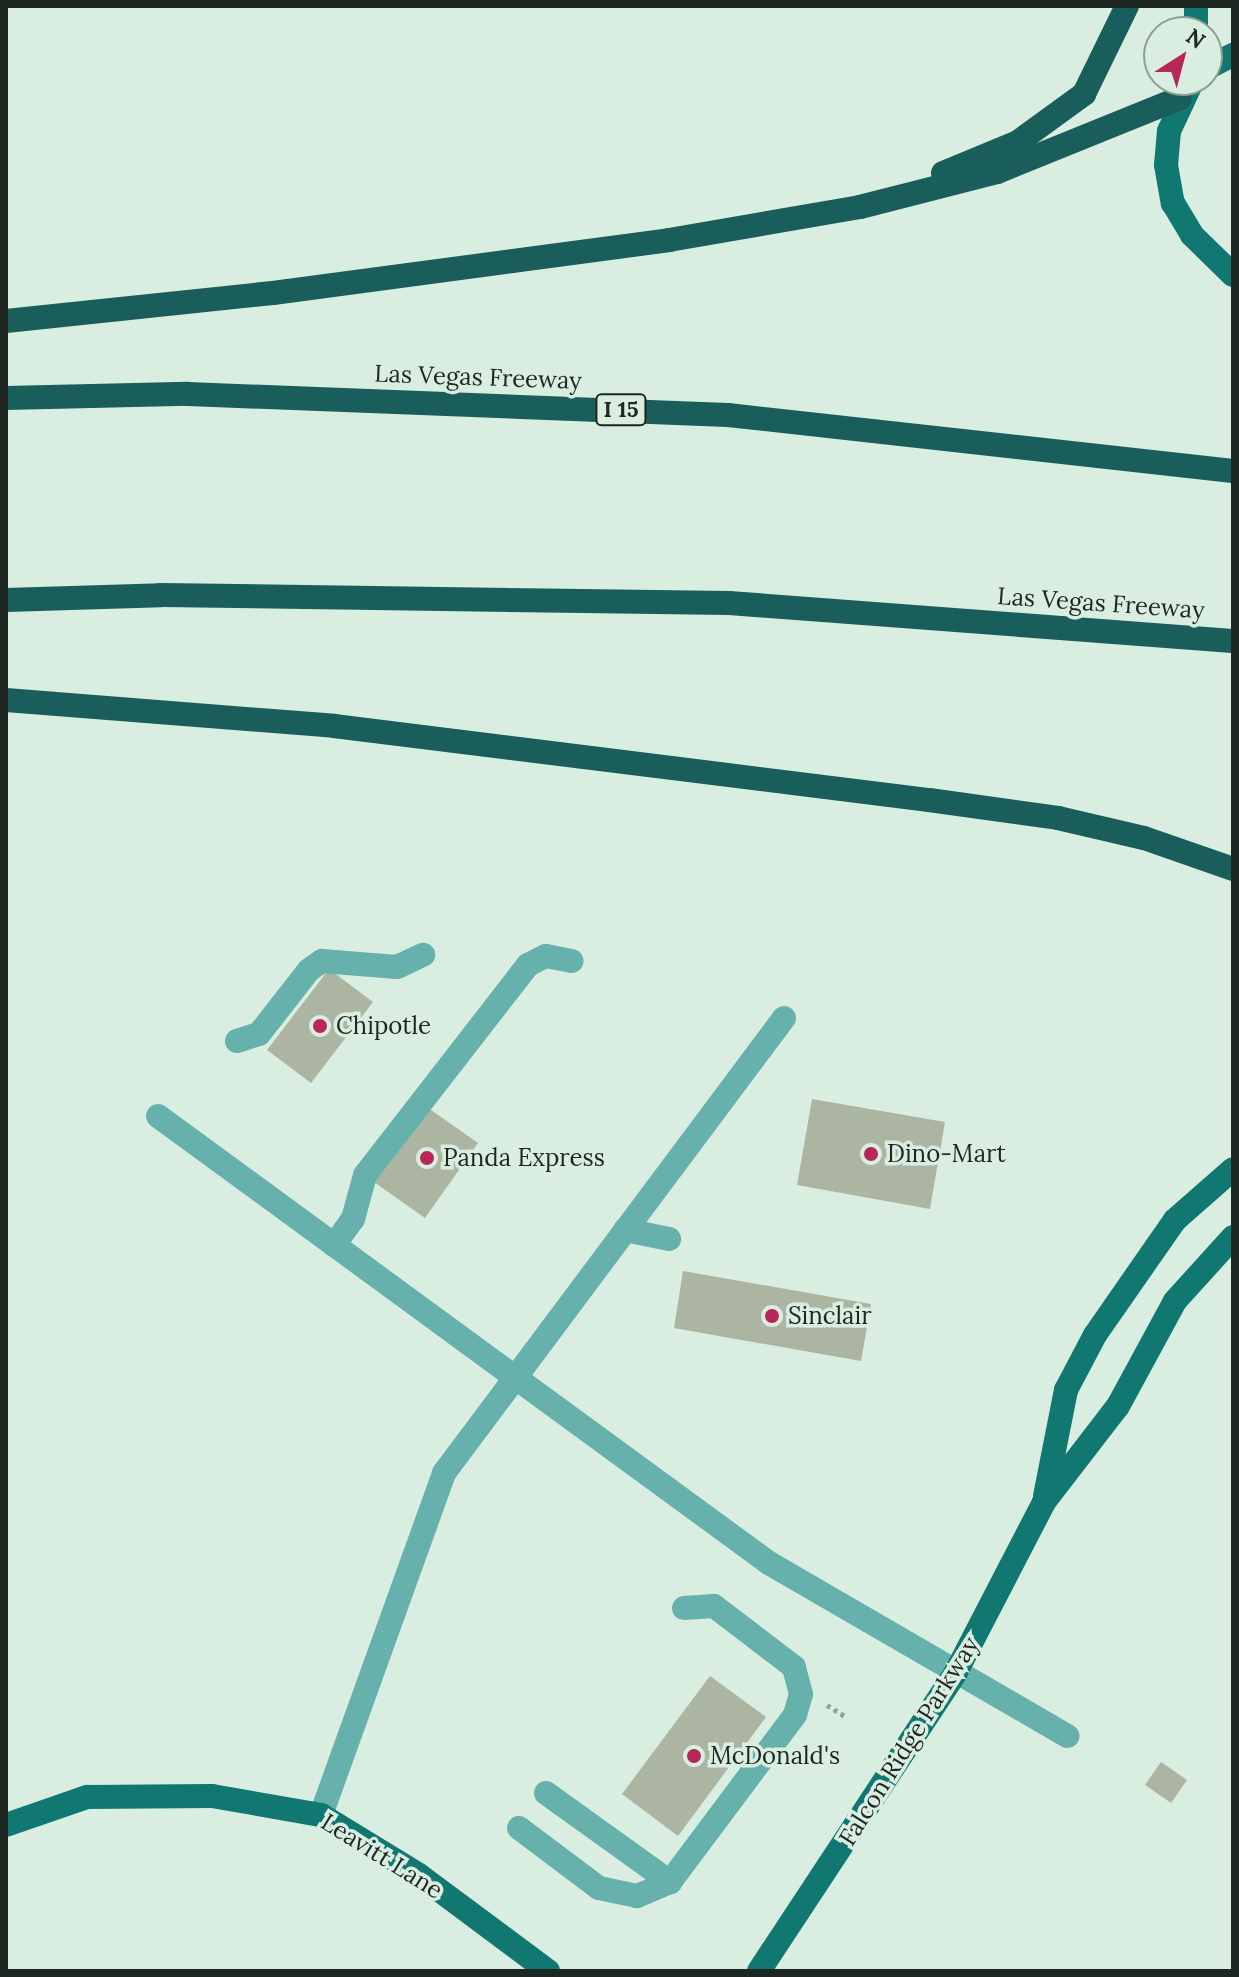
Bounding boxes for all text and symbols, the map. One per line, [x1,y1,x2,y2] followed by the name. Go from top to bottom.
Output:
[1143,16,1223,96] north arrow
[1181,22,1211,55] text: N
[374,359,582,395] street label: Las Vegas Freeway
[595,392,647,428] road number: I 15
[996,581,1206,625] street label: Las Vegas Freeway
[336,1012,431,1040] place label: Chipotle
[311,1017,329,1035] marker: Chipotle
[887,1140,1006,1168] place label: Dino-Mart
[443,1144,605,1172] place label: Panda Express
[862,1145,880,1163] marker: Dino-Mart
[418,1149,436,1167] marker: Panda Express
[788,1302,872,1330] place label: Sinclair
[763,1307,781,1325] marker: Sinclair
[833,1631,985,1851] street label: Falcon Ridge Parkway
[710,1742,840,1770] place label: McDonald's
[685,1747,703,1765] marker: McDonald's
[316,1807,448,1905] street label: Leavitt Lane

